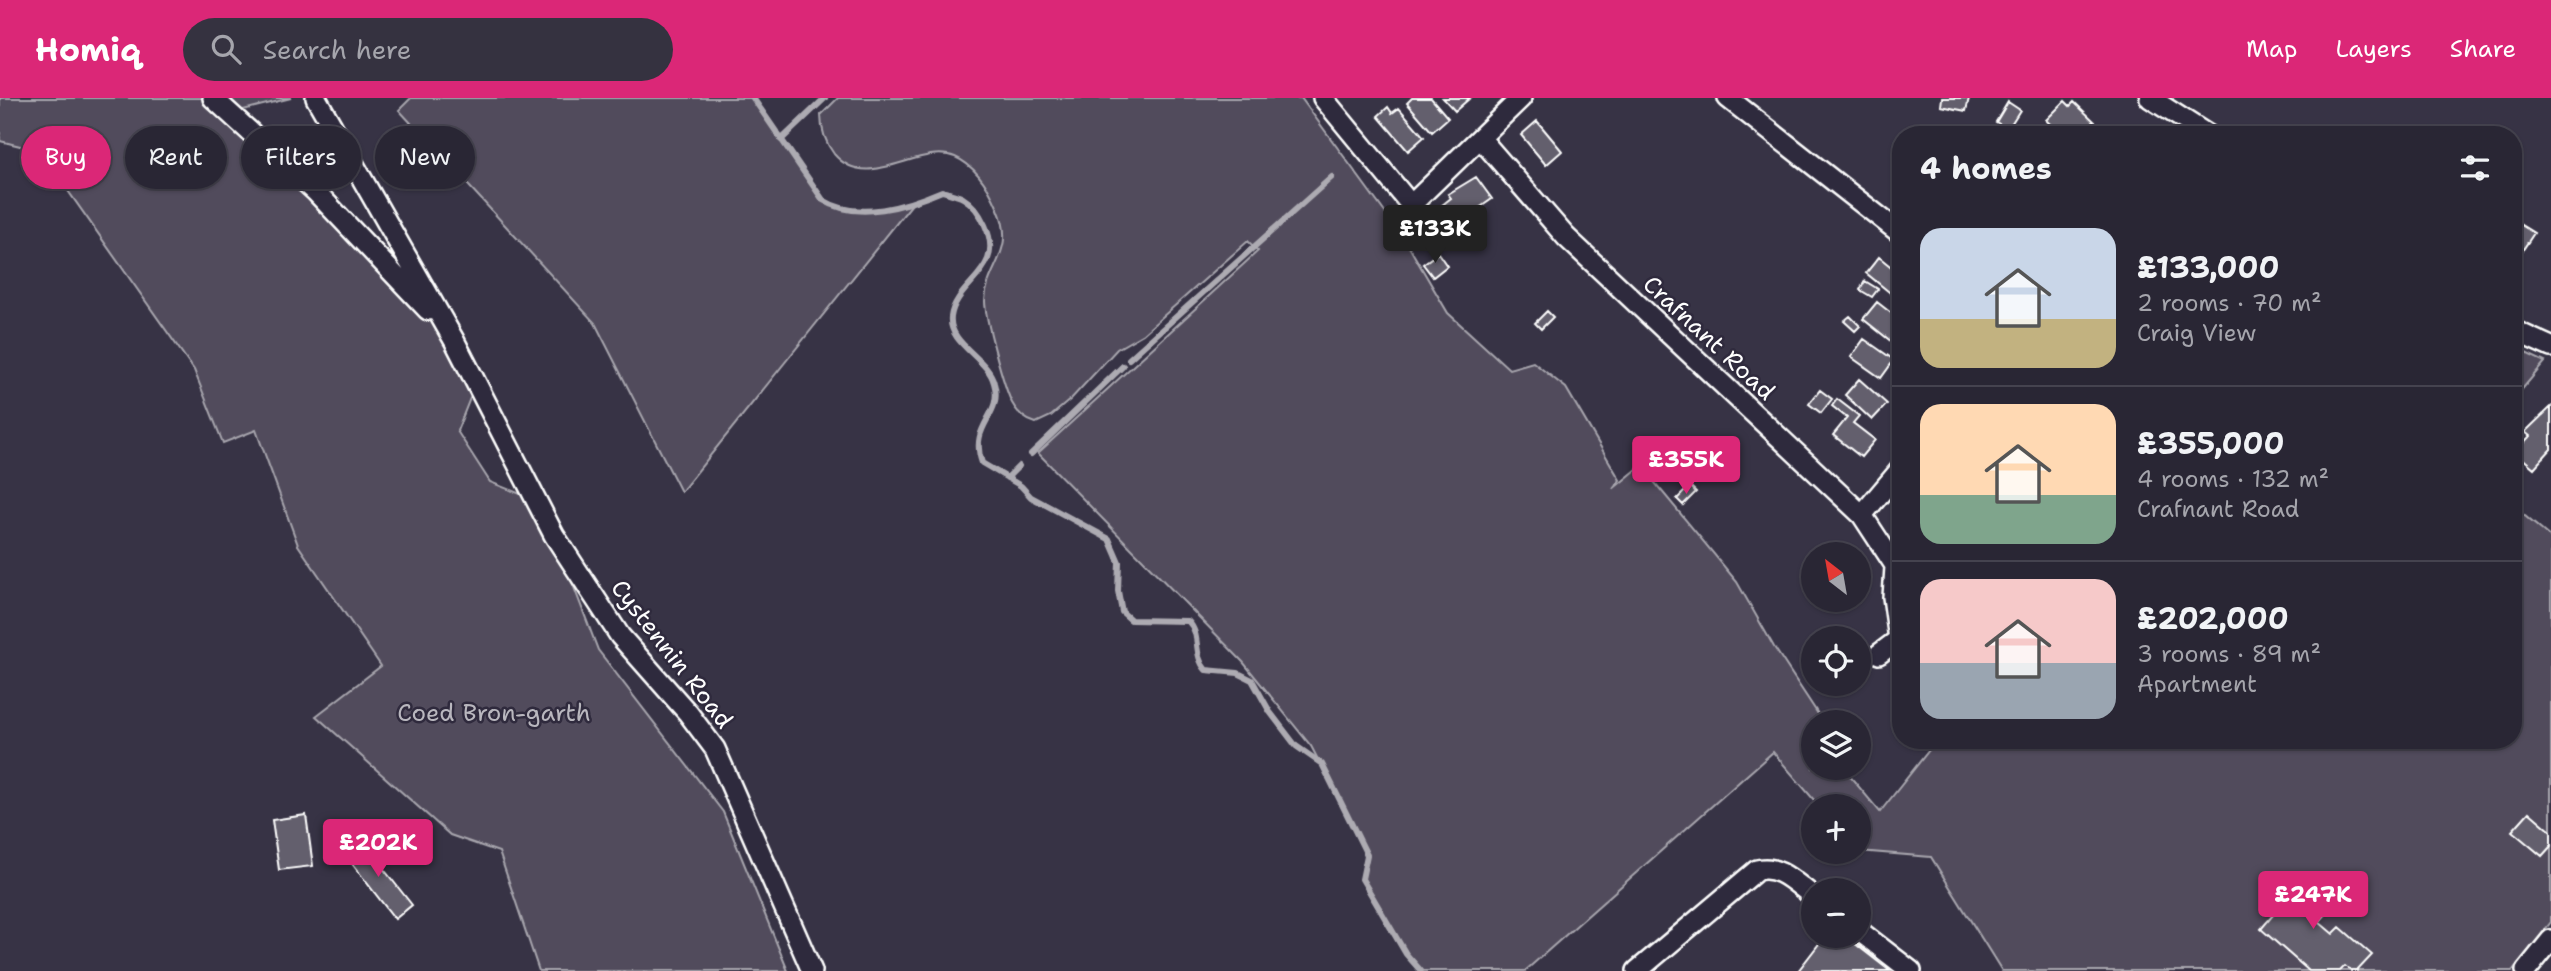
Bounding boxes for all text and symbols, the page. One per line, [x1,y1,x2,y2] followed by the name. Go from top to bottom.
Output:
[183,18,673,81] search box
[35,27,141,72] text: Homiq
[207,30,245,68] icon: search
[263,32,411,67] text: Search here
[2246,33,2297,65] text: Map
[2335,33,2412,65] text: Layers
[2450,33,2516,65] text: Share
[21,126,111,189] chip: Buy
[125,126,227,189] chip: Rent
[241,126,361,189] chip: Filters
[375,126,475,189] chip: New
[1920,148,2052,189] text: 4 homes
[2456,149,2494,187] icon: filters
[1386,206,1484,265] pin: £133K
[1399,213,1471,243] text: £133K
[2137,247,2280,288] text: £133,000
[1976,256,2060,340] icon: home
[1636,269,1782,407] street label: Crafnant Road
[2137,288,2322,318] text: 2 rooms · 70 m²
[2137,318,2256,348] text: Craig View
[2137,423,2284,464] text: £355,000
[1976,432,2060,516] icon: home
[1637,436,1735,496] pin: £355K
[1648,444,1724,474] text: £355K
[2137,464,2329,494] text: 4 rooms · 132 m²
[2137,494,2299,524] text: Crafnant Road
[1801,542,1871,612] north arrow
[1801,542,1871,948] map controls
[604,573,740,735] street label: Cystennin Road
[2137,598,2289,639] text: £202,000
[1976,607,2060,691] icon: home
[1801,626,1871,696] button: locate
[2137,639,2321,669] text: 3 rooms · 89 m²
[2137,669,2257,699] text: Apartment
[397,697,591,729] park label: Coed Bron-garth
[1801,710,1871,780] button: layers
[1801,794,1871,864] button: +
[329,820,427,879] pin: £202K
[339,827,417,857] text: £202K
[2264,872,2362,931] pin: £247K
[1801,878,1871,948] button: −
[2274,879,2352,909] text: £247K

